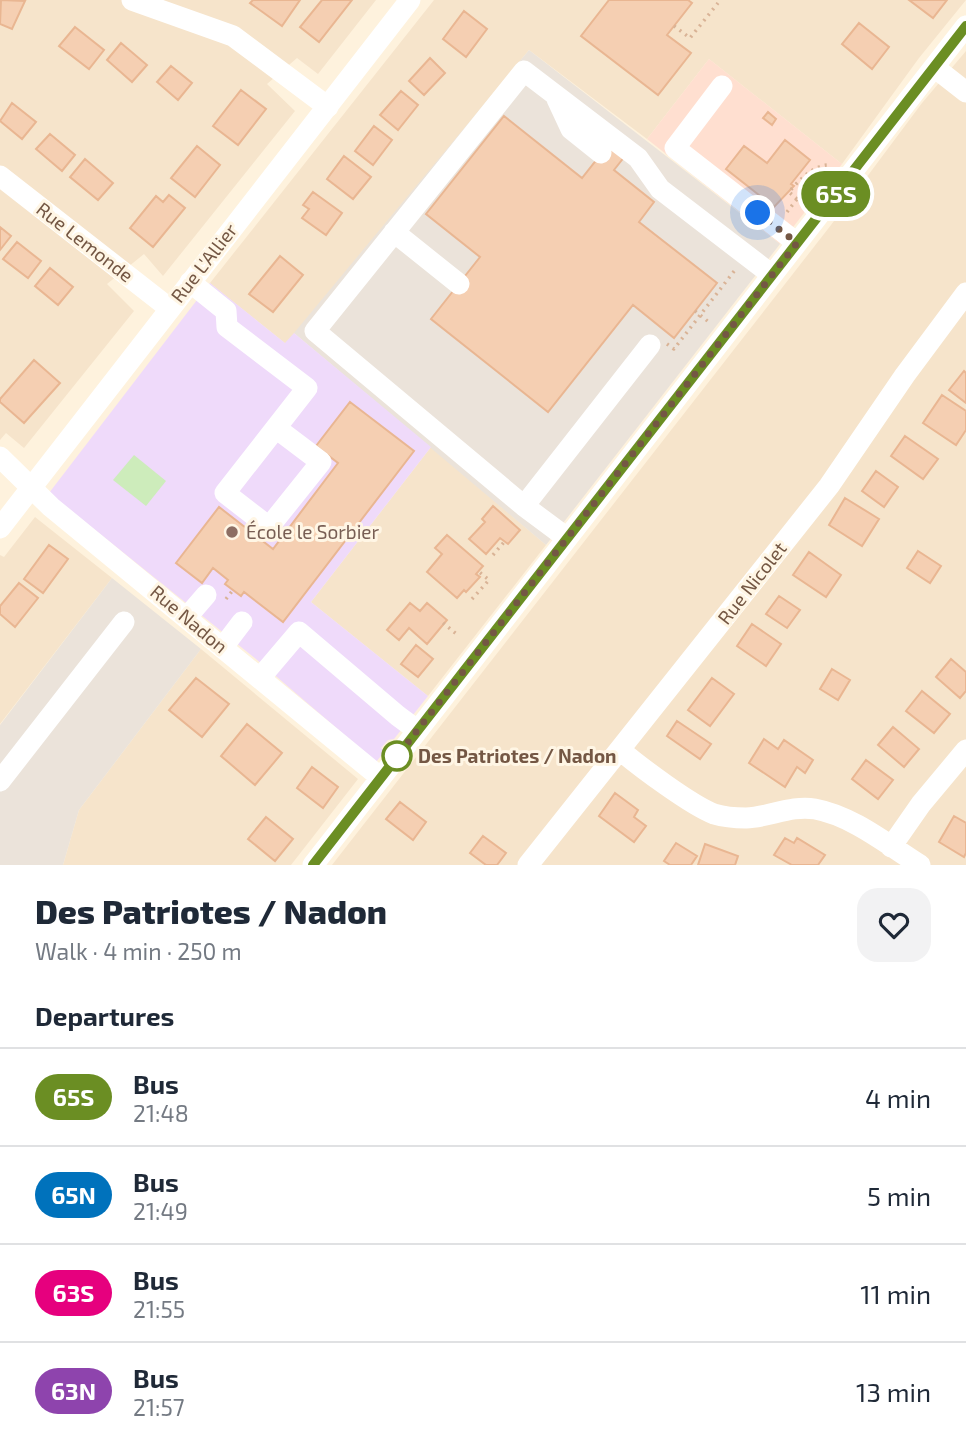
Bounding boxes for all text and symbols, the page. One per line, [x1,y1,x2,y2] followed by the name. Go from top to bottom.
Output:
[796,171,876,217] line badge: 65S
[815,179,857,208] text: 65S
[740,195,775,230] your location
[32,197,138,287] street label: Rue Lemonde
[166,218,242,307] street label: Rue L'Allier
[246,520,380,543] place label: École le Sorbier
[224,524,240,540] marker: École le Sorbier
[712,537,791,628] street label: Rue Nicolet
[146,580,233,657] street label: Rue Nadon
[382,741,412,771] marker: Des Patriotes / Nadon
[418,744,617,767] place label: Des Patriotes / Nadon
[857,888,931,962] button: heart
[35,891,387,931] text: Des Patriotes / Nadon
[35,937,242,965] text: Walk · 4 min · 250 m
[35,1000,174,1031] text: Departures
[133,1068,179,1099] text: Bus
[53,1082,94,1111] text: 65S
[865,1082,931,1113] text: 4 min
[133,1099,189,1127] text: 21:48
[133,1166,179,1197] text: Bus
[51,1180,96,1209] text: 65N
[867,1180,931,1211] text: 5 min
[133,1197,188,1225] text: 21:49
[133,1264,179,1295] text: Bus
[53,1278,94,1307] text: 63S
[860,1278,931,1309] text: 11 min
[133,1295,185,1323] text: 21:55
[133,1362,179,1393] text: Bus
[51,1376,96,1405] text: 63N
[856,1376,931,1407] text: 13 min
[133,1393,185,1421] text: 21:57

